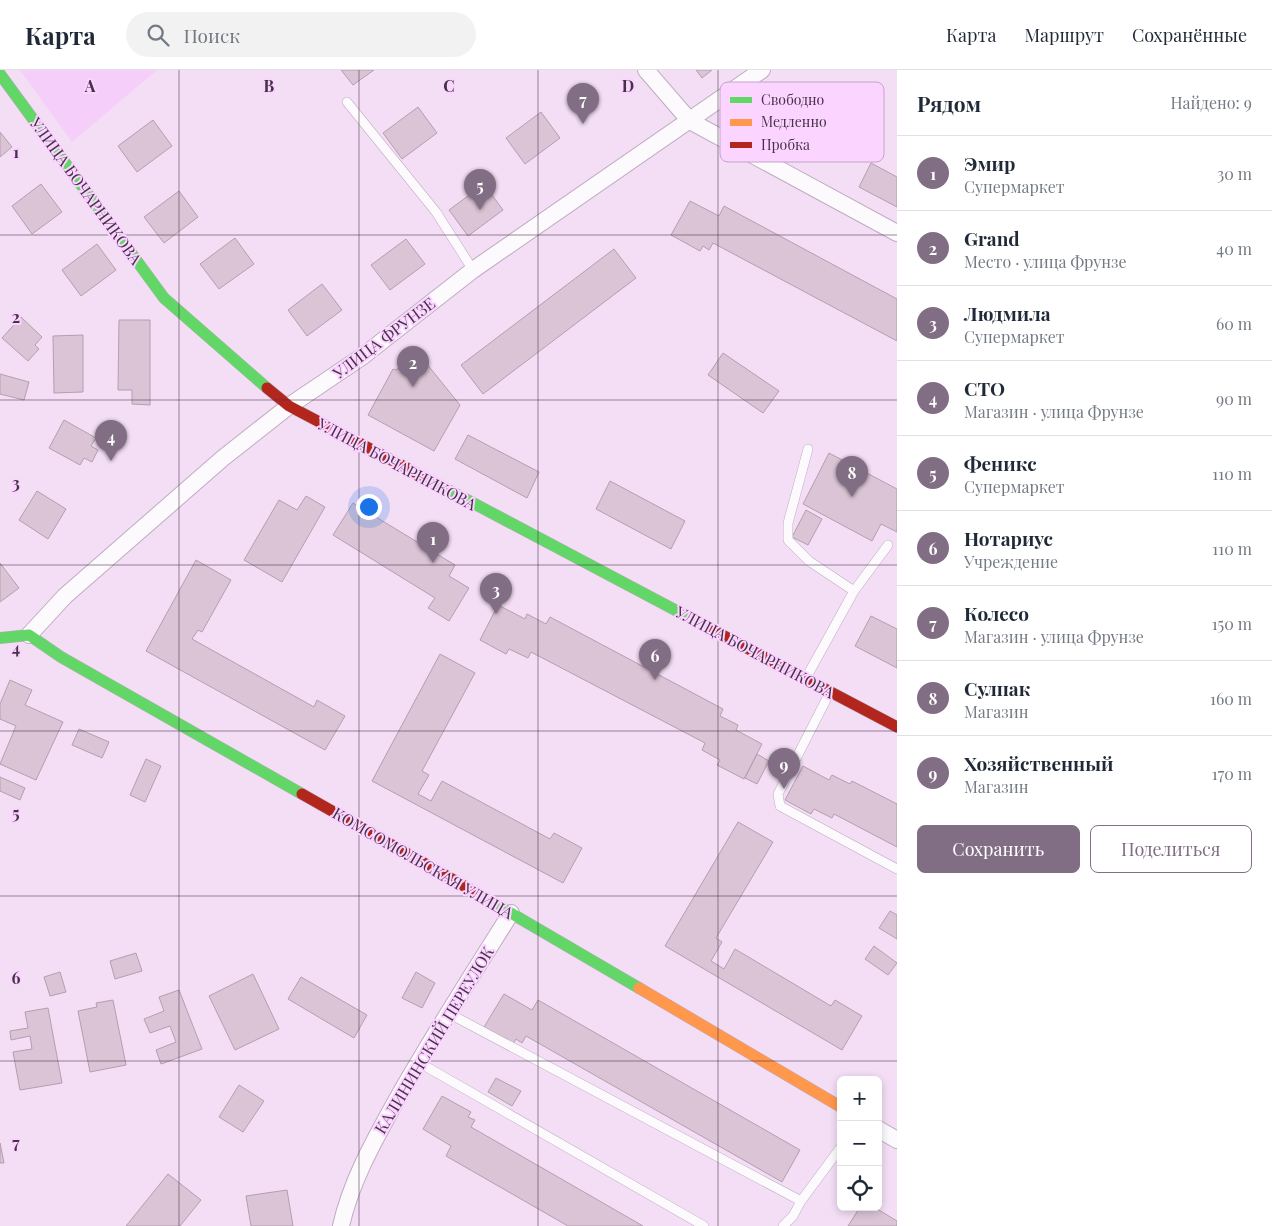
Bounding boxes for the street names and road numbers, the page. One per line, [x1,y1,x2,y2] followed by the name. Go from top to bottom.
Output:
[25,112,147,269] street label: УЛИЦА БОЧАРНИКОВА
[328,292,439,384] street label: УЛИЦА ФРУНЗЕ
[313,412,481,515] street label: УЛИЦА БОЧАРНИКОВА
[671,600,839,703] street label: УЛИЦА БОЧАРНИКОВА
[329,802,518,924] street label: КОМСОМОЛЬСКАЯ УЛИЦА
[369,942,498,1137] street label: КАЛИНИНСКИЙ ПЕРЕУЛОК

